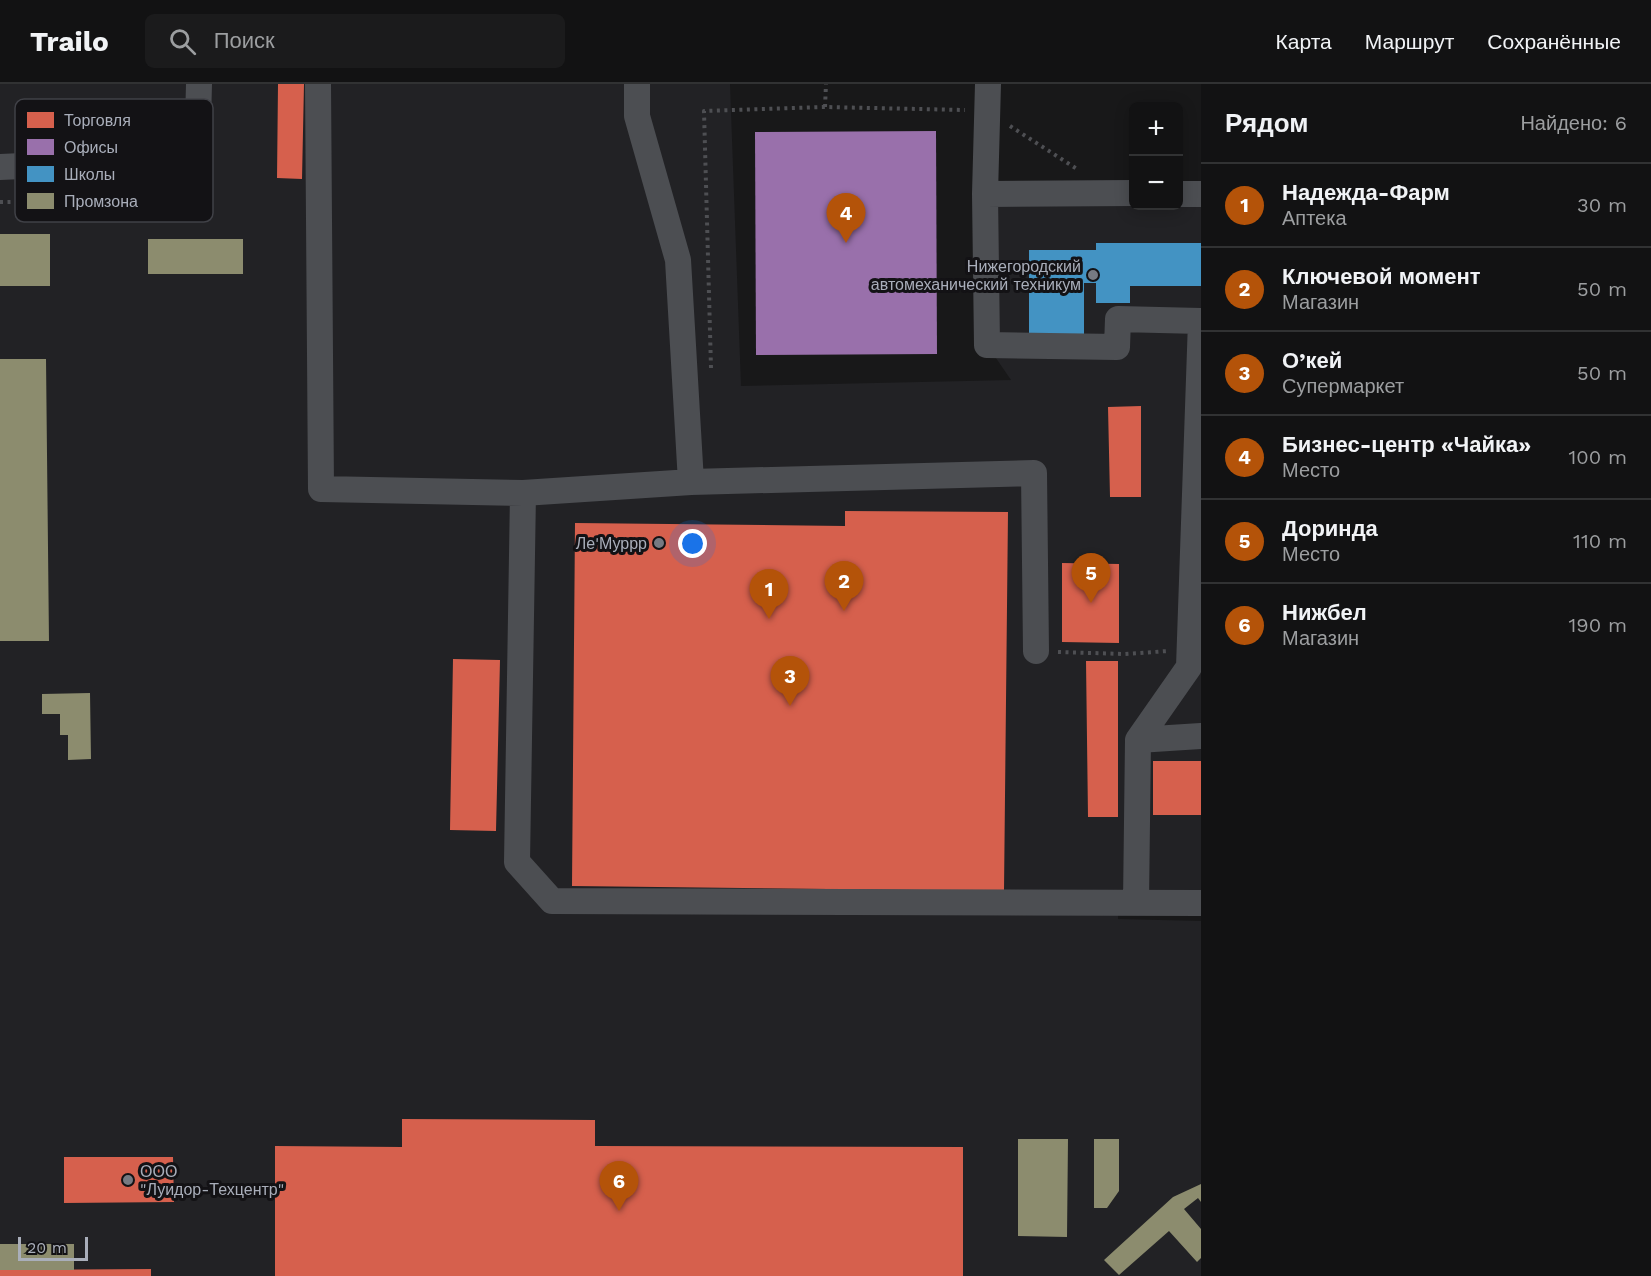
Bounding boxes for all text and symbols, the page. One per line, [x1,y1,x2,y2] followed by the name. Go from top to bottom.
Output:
[145,14,565,68] search box
[30,25,109,58] text: Trailo
[166,25,199,58] icon: search
[214,28,275,53] text: Поиск
[1276,29,1332,54] text: Карта
[1365,29,1454,54] text: Маршрут
[1487,29,1621,54] text: Сохранённые
[15,99,213,222] legend
[1129,102,1183,210] map controls
[1129,102,1183,156] button: +
[1225,108,1308,138] text: Рядом
[64,111,131,130] text: Торговля
[1520,111,1627,135] text: Найдено: 6
[64,138,118,157] text: Офисы
[1129,156,1183,210] button: −
[64,165,115,184] text: Школы
[1282,180,1450,205] text: Надежда-Фарм
[64,192,138,211] text: Промзона
[1240,193,1249,217] text: 1
[1577,193,1627,217] text: 30 m
[826,194,866,243] pin: 4
[1282,206,1347,230] text: Аптека
[871,257,1081,294] place label: Нижегородский автомеханический техникум
[1282,264,1481,289] text: Ключевой момент
[1086,268,1100,282] marker: Нижегородский автомеханический техникум
[1239,277,1250,301] text: 2
[1577,277,1627,301] text: 50 m
[1282,290,1359,314] text: Магазин
[1282,348,1342,373] text: О’кей
[1239,361,1250,385] text: 3
[1577,361,1627,385] text: 50 m
[1282,374,1404,398] text: Супермаркет
[1282,432,1531,457] text: Бизнес-центр «Чайка»
[1238,445,1251,469] text: 4
[1568,445,1627,469] text: 100 m
[1282,458,1340,482] text: Место
[1282,516,1378,541] text: Доринда
[678,529,707,558] your location
[1239,529,1250,553] text: 5
[1573,529,1627,553] text: 110 m
[576,534,647,553] place label: Ле'Муррр
[652,536,666,550] marker: Ле'Муррр
[1282,542,1340,566] text: Место
[1072,554,1110,603] pin: 5
[824,562,864,611] pin: 2
[750,570,788,619] pin: 1
[1282,600,1367,625] text: Нижбел
[1238,613,1251,637] text: 6
[1569,613,1627,637] text: 190 m
[1282,626,1359,650] text: Магазин
[770,656,810,706] pin: 3
[140,1162,284,1199] place label: ООО "Луидор-Техцентр"
[600,1162,638,1211] pin: 6
[121,1173,135,1187] marker: ООО "Луидор-Техцентр"
[18,1234,88,1262] scale bar
[27,1238,67,1257] text: 20 m

